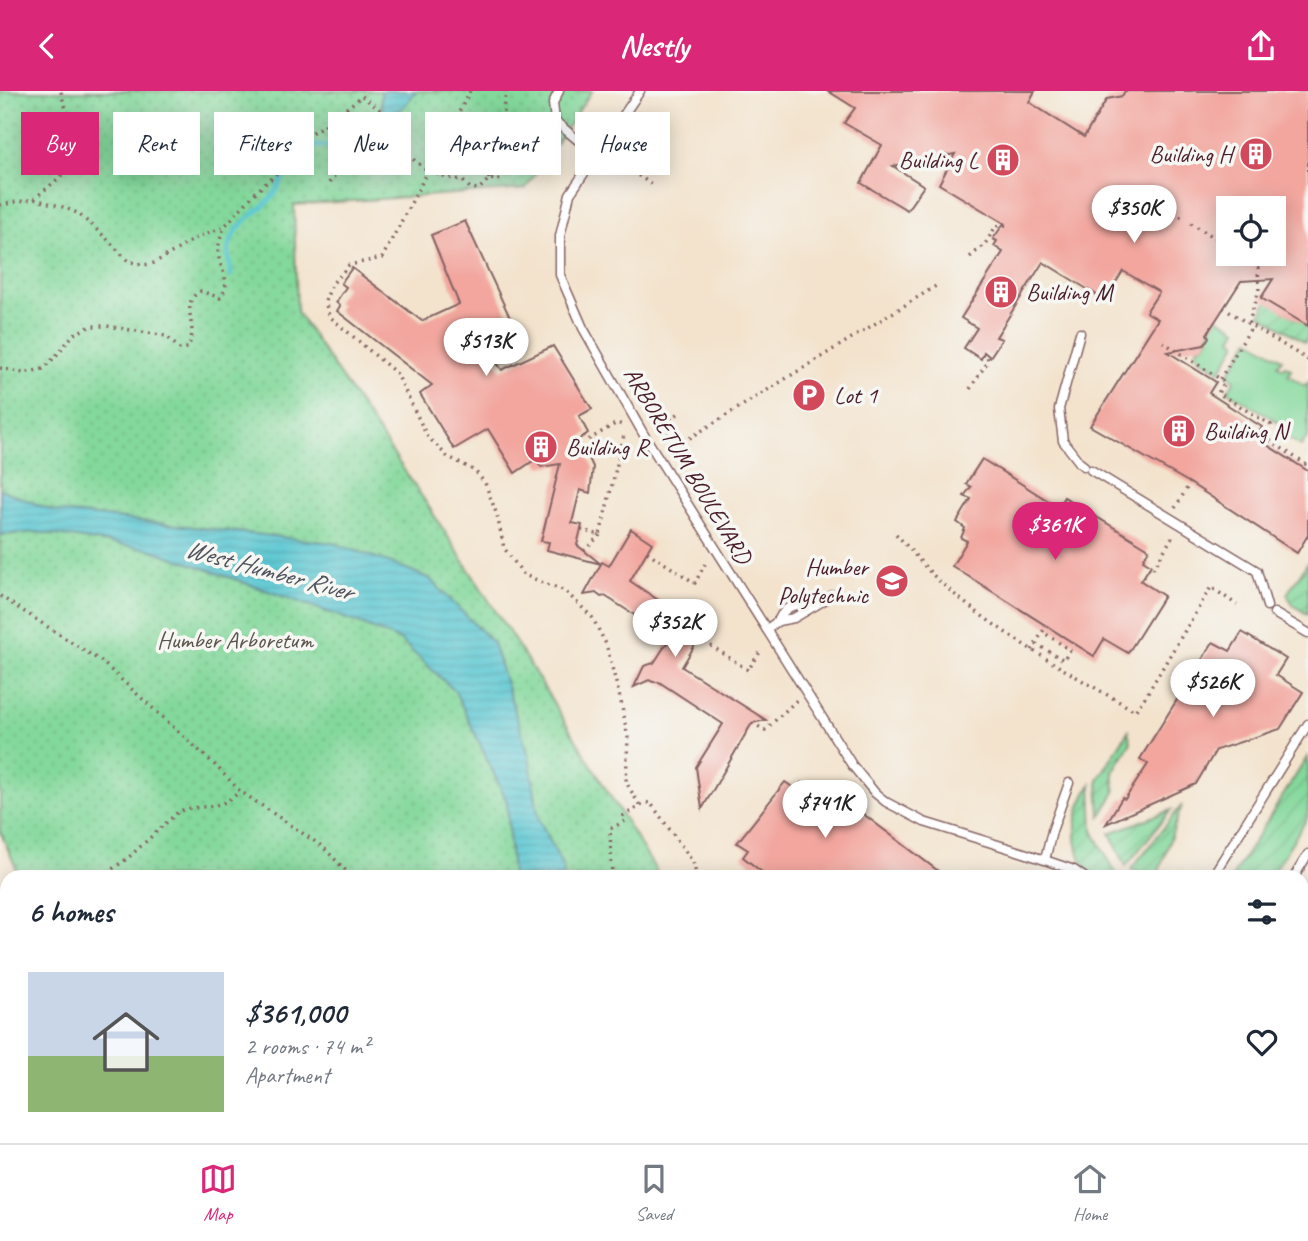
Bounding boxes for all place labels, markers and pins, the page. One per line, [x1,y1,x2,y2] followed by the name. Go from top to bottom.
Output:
[1237,135,1275,173] building icon: Building H
[1150,139,1236,169] place label: Building H
[984,141,1022,179] building icon: Building L
[899,145,979,175] place label: Building L
[1085,185,1183,245] pin: $350K
[982,273,1020,311] building icon: Building M
[1026,277,1115,307] place label: Building M
[437,319,535,378] pin: $513K
[790,376,828,414] parking icon: Lot 1
[834,380,878,410] place label: Lot 1
[1160,412,1198,450] building icon: Building N
[1204,416,1291,446] place label: Building N
[522,428,560,466] building icon: Building R
[566,432,651,462] place label: Building R
[1006,503,1104,562] pin: $361K
[778,552,870,610] place label: Humber Polytechnic
[873,562,911,600] school or university icon: Humber Polytechnic
[626,599,724,659] pin: $352K
[1164,659,1262,719] pin: $526K
[776,781,874,840] pin: $741K

